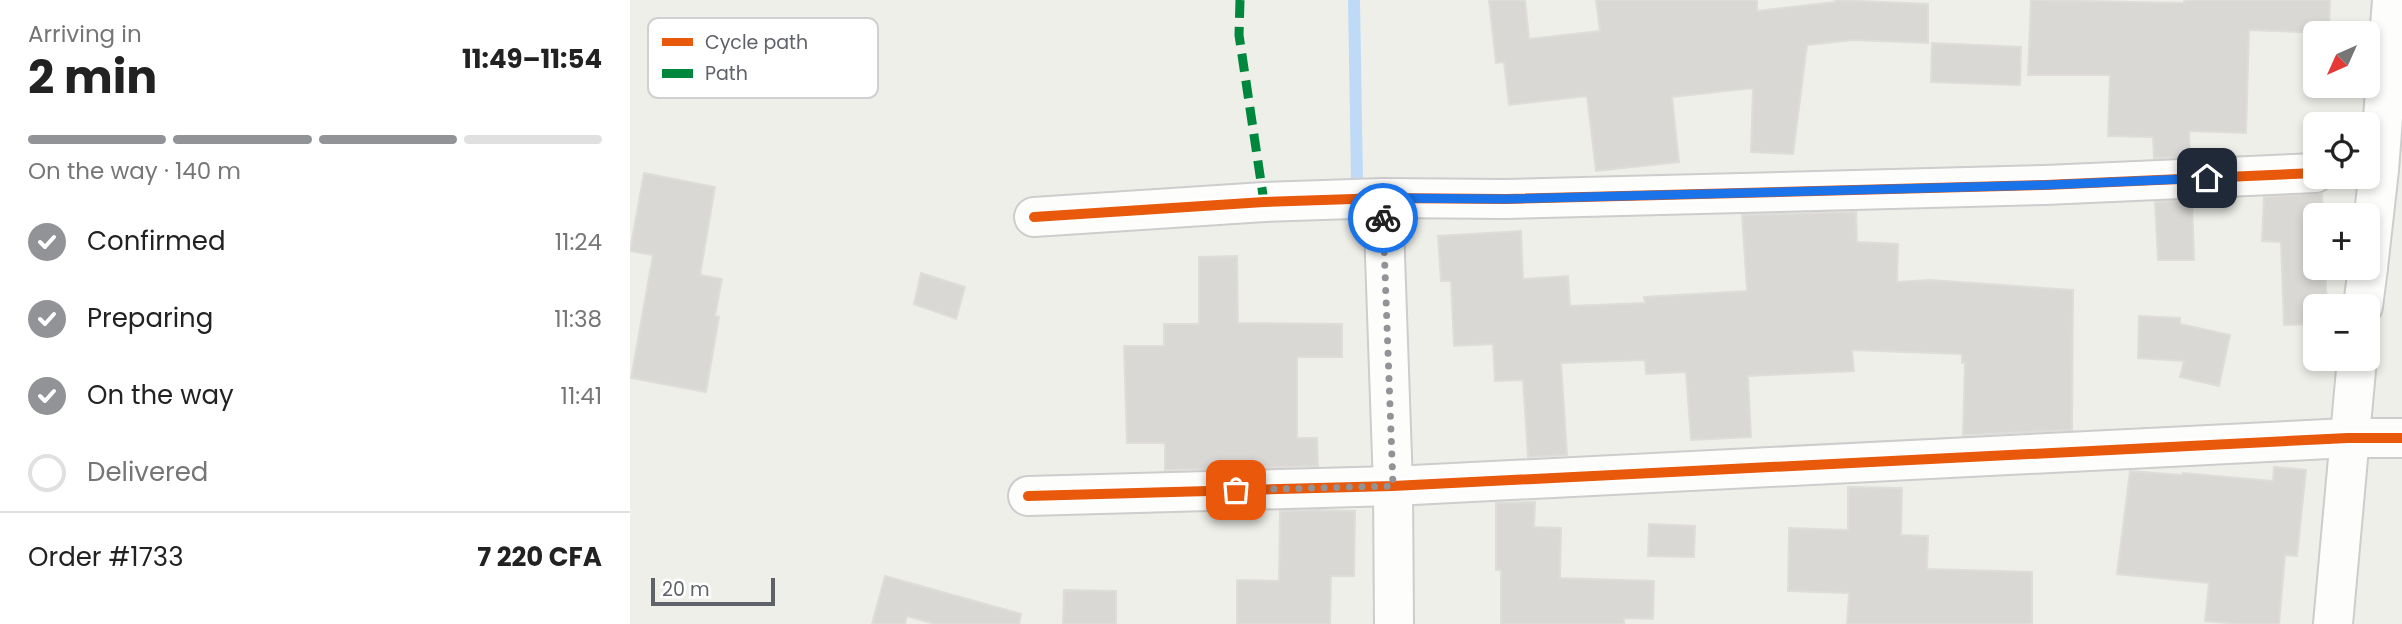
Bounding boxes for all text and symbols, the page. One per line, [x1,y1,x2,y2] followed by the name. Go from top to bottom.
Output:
[28,18,142,50] text: Arriving in
[648,18,878,98] legend
[2303,21,2380,98] north arrow
[2303,21,2380,371] map controls
[705,29,808,56] text: Cycle path
[462,41,602,77] text: 11:49–11:54
[28,45,157,109] text: 2 min
[705,60,748,87] text: Path
[2303,112,2380,189] button: locate
[2177,148,2237,208] pin
[28,155,241,187] text: On the way · 140 m
[2188,159,2226,197] icon: home
[1348,183,1418,253] courier
[1364,199,1402,237] icon: bike
[2303,203,2380,280] button: +
[28,223,66,261] icon: check
[87,223,225,259] text: Confirmed
[555,226,602,258] text: 11:24
[2303,294,2380,371] button: −
[28,300,66,338] icon: check
[87,300,213,336] text: Preparing
[554,303,602,335] text: 11:38
[28,377,66,415] icon: check
[87,377,234,413] text: On the way
[561,380,602,412] text: 11:41
[87,454,208,490] text: Delivered
[1206,460,1266,520] pin
[1217,471,1255,509] icon: bag
[28,539,183,575] text: Order #1733
[477,539,602,575] text: 7 220 CFA
[651,575,775,607] scale bar
[662,576,710,603] text: 20 m

